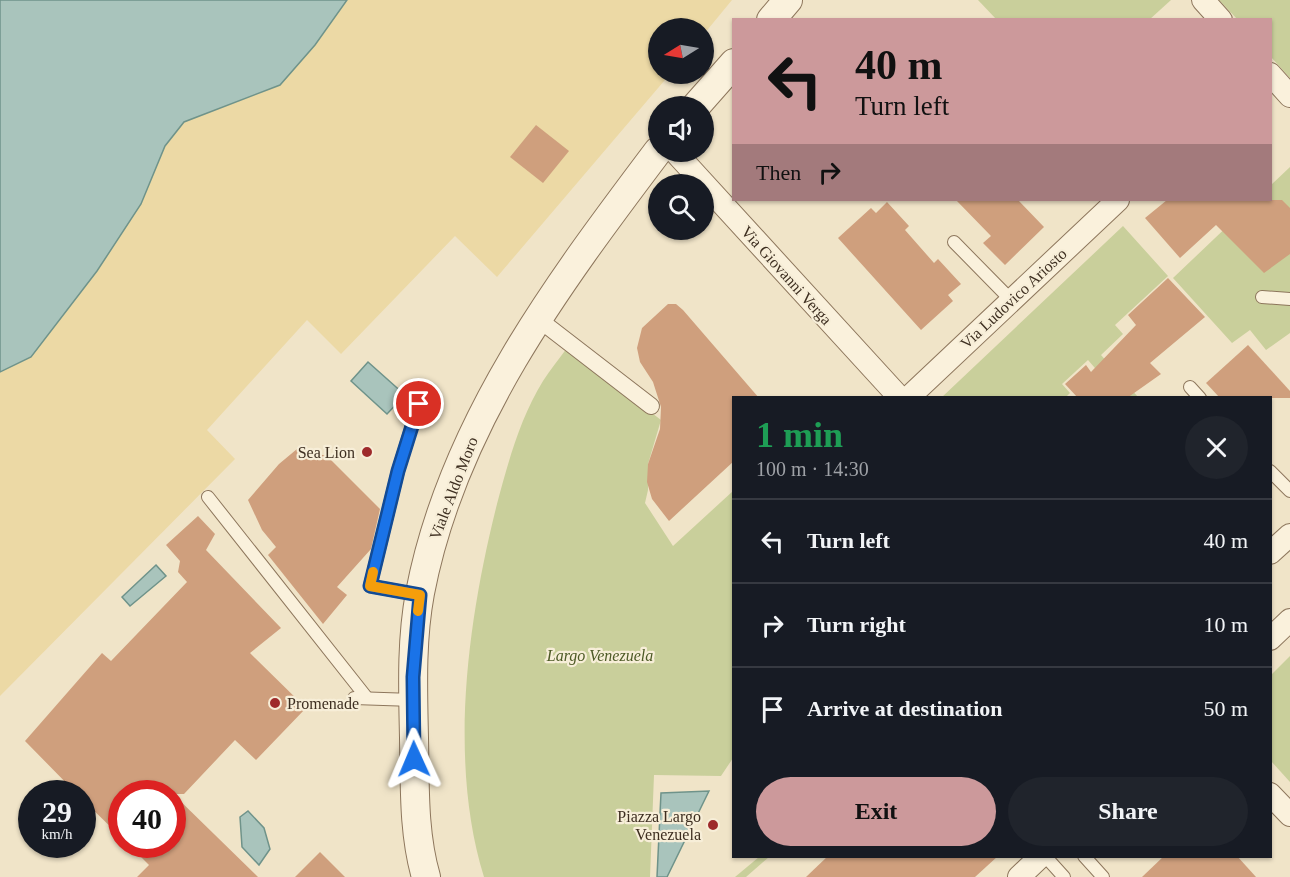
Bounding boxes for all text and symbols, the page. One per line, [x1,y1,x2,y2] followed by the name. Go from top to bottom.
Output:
[648,18,714,84] north arrow
[648,18,714,240] map controls
[756,42,834,120] icon: left
[855,42,943,88] text: 40 m
[855,91,949,121] text: Turn left
[648,96,714,162] button: sound
[813,156,846,189] icon: right
[756,160,801,185] text: Then
[648,174,714,240] button: search
[737,223,835,329] street label: Via Giovanni Verga
[957,245,1070,352] street label: Via Ludovico Ariosto
[393,378,444,429] pin
[402,387,435,420] icon: arrive
[756,415,843,455] text: 1 min
[1185,416,1248,479] button: close
[426,435,481,542] street label: Viale Aldo Moro
[298,444,355,461] place label: Sea Lion
[360,445,374,459] marker: Sea Lion
[756,458,869,480] text: 100 m · 14:30
[756,525,789,558] icon: left
[807,528,890,553] text: Turn left
[1203,528,1248,553] text: 40 m
[756,609,789,642] icon: right
[807,612,906,637] text: Turn right
[1203,612,1248,637] text: 10 m
[546,647,653,665] park label: Largo Venezuela
[756,693,789,726] icon: arrive
[287,695,359,712] place label: Promenade
[268,696,282,710] marker: Promenade
[807,696,1003,721] text: Arrive at destination
[1203,696,1248,721] text: 50 m
[382,727,446,791] position arrow
[756,777,996,846] button: Exit
[1008,777,1248,846] button: Share
[108,780,186,858] speed limit sign: 40
[42,795,72,828] text: 29
[617,808,701,843] place label: Piazza Largo Venezuela
[706,818,720,832] marker: Piazza Largo Venezuela
[42,826,72,842] text: km/h

